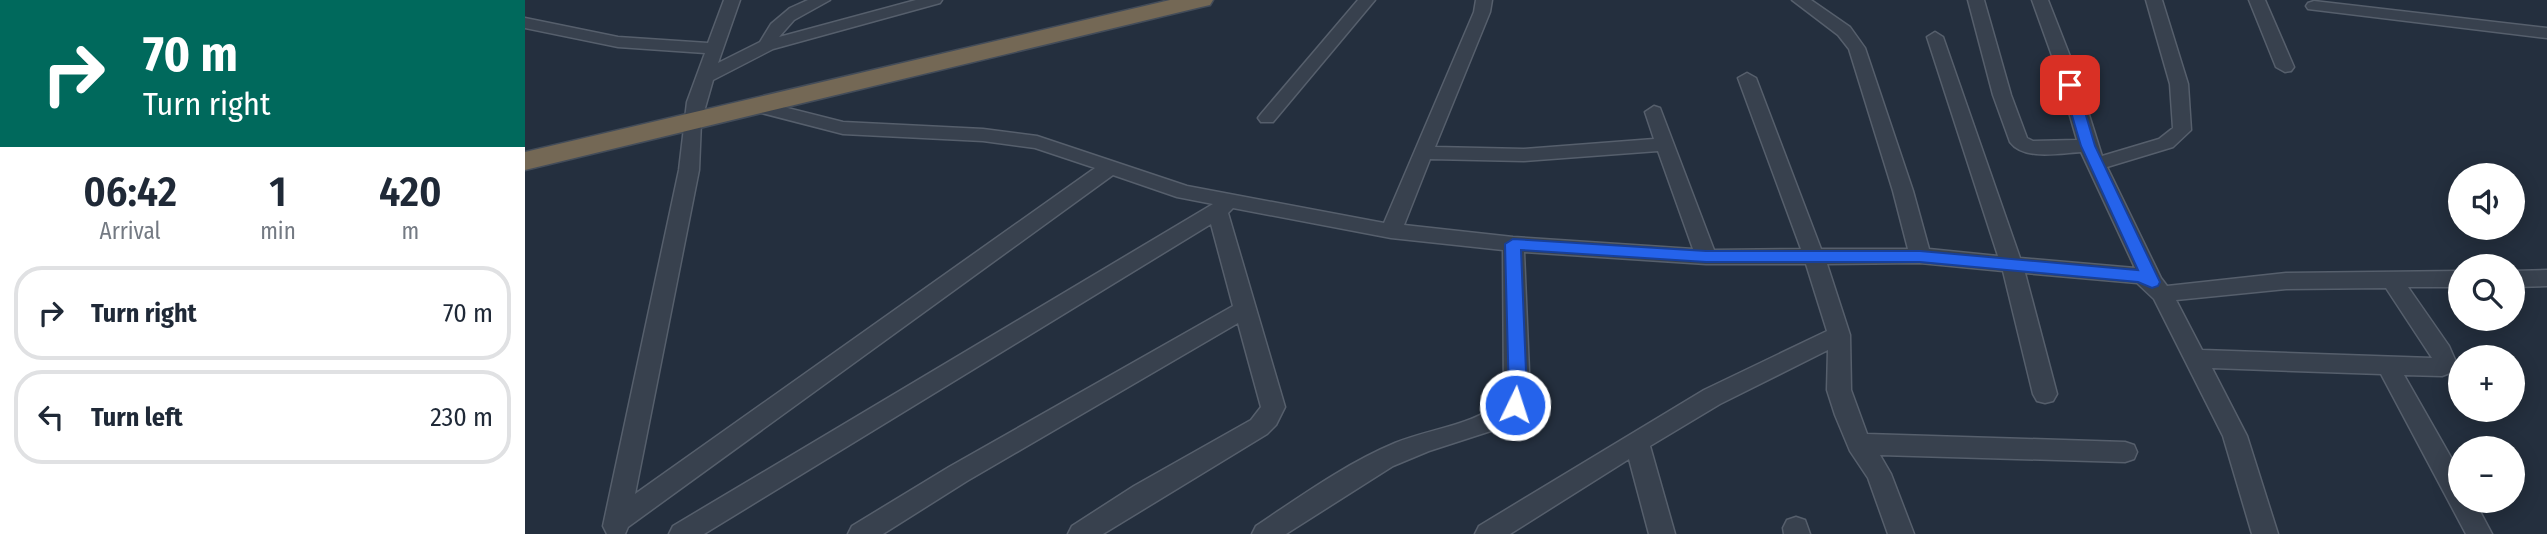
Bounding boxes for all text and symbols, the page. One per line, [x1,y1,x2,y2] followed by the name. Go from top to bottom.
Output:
[143,25,238,84] text: 70 m
[28,28,119,119] icon: right
[2040,55,2100,115] pin
[2051,66,2089,104] icon: arrive
[143,85,270,123] text: Turn right
[2448,163,2525,513] map controls
[2448,163,2525,240] button: sound
[83,167,177,217] text: 06:42
[269,167,287,217] text: 1
[379,167,442,217] text: 420
[100,217,161,245] text: Arrival
[260,217,296,245] text: min
[402,217,419,245] text: m
[2448,254,2525,331] button: search
[32,294,70,332] icon: right
[91,298,197,329] text: Turn right
[443,298,493,329] text: 70 m
[2448,345,2525,422] button: +
[1478,368,1552,442] position arrow
[32,398,70,436] icon: left
[91,402,183,433] text: Turn left
[430,402,493,433] text: 230 m
[2448,436,2525,513] button: −

